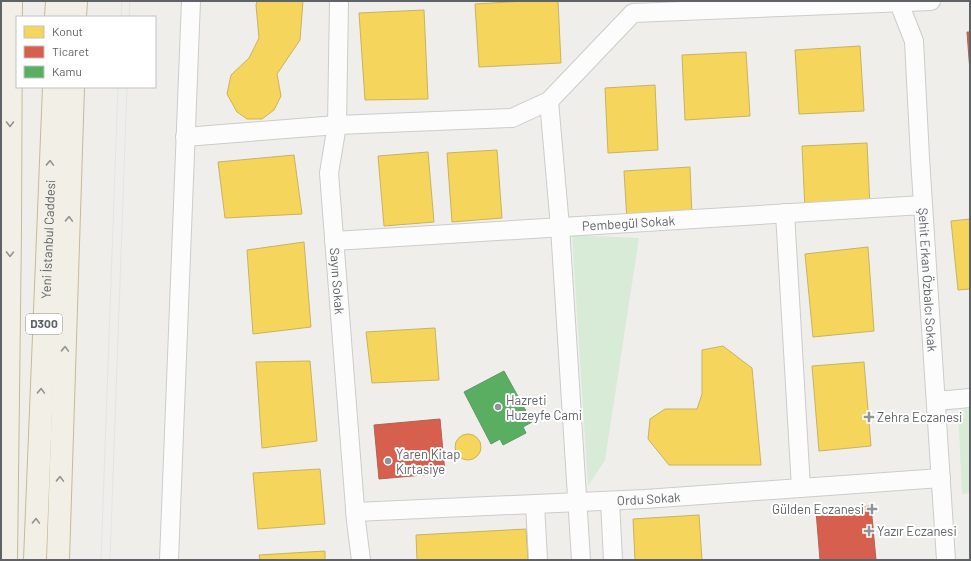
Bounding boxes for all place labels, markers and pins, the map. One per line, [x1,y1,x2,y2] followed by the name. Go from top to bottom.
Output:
[506,392,582,423] place label: Hazreti Huzeyfe Cami
[493,402,503,412] marker: Hazreti Huzeyfe Cami
[877,409,962,425] place label: Zehra Eczanesi
[864,412,874,422] marker: Zehra Eczanesi
[396,446,460,477] place label: Yaren Kitap Kırtasiye
[383,456,393,466] marker: Yaren Kitap Kırtasiye
[772,501,864,517] place label: Gülden Eczanesi
[867,504,877,514] marker: Gülden Eczanesi
[877,523,957,539] place label: Yazır Eczanesi
[864,526,874,536] marker: Yazır Eczanesi

